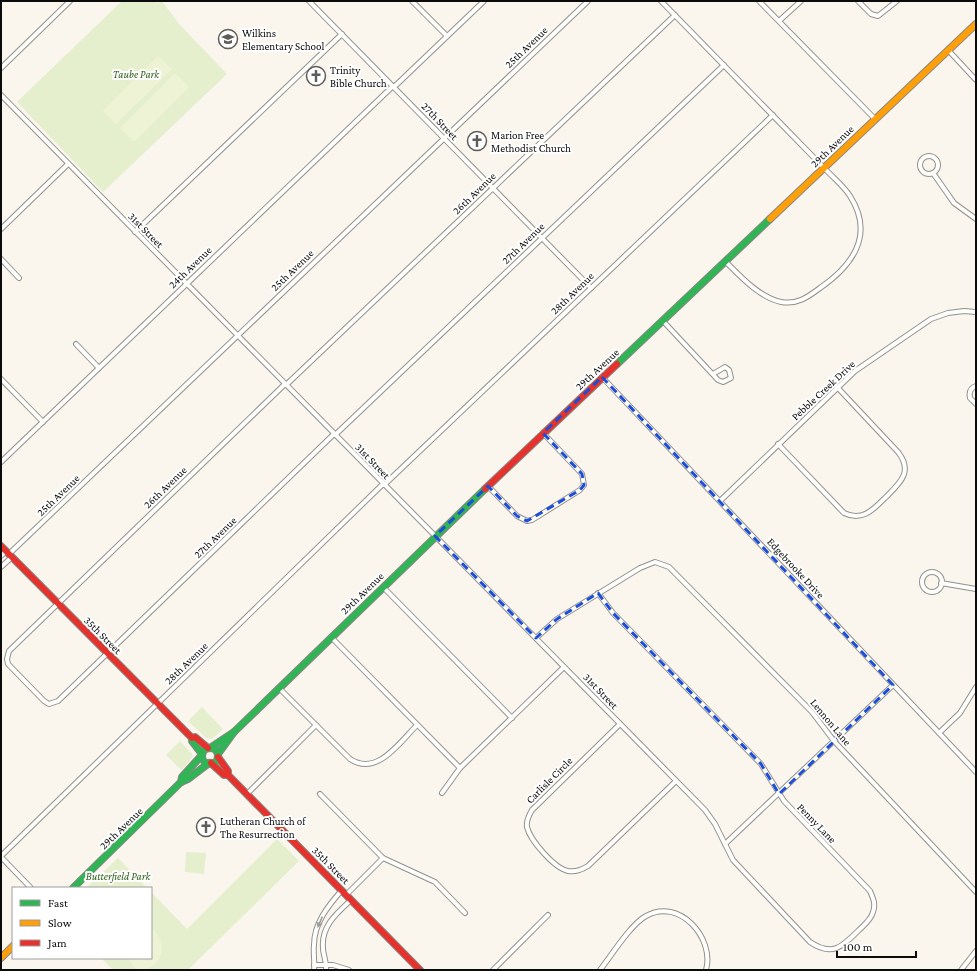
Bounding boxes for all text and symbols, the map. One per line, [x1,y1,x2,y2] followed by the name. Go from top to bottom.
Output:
[502,24,550,70] street label: 25th Avenue
[242,27,325,53] place label: Wilkins Elementary School
[217,28,239,50] school or university icon: Wilkins Elementary School
[330,64,387,89] place label: Trinity Bible Church
[305,65,327,87] church icon: Trinity Bible Church
[113,68,160,80] park label: Taube Park
[419,100,461,143] street label: 27th Street
[808,123,856,169] street label: 29th Avenue
[491,129,571,154] place label: Marion Free Methodist Church
[466,130,488,152] church icon: Marion Free Methodist Church
[450,170,498,216] street label: 26th Avenue
[126,210,166,250] street label: 31st Street
[499,220,547,266] street label: 27th Avenue
[166,244,214,290] street label: 24th Avenue
[268,247,316,293] street label: 25th Avenue
[548,269,596,316] street label: 28th Avenue
[573,346,621,392] street label: 29th Avenue
[789,357,857,422] street label: Pebble Creek Drive
[353,441,393,481] street label: 31st Street
[141,464,189,510] street label: 26th Avenue
[34,472,82,518] street label: 25th Avenue
[191,514,239,560] street label: 27th Avenue
[764,535,827,601] street label: Edgebrooke Drive
[338,570,386,616] street label: 29th Avenue
[82,614,124,656] street label: 35th Street
[162,639,210,686] street label: 28th Avenue
[581,671,621,711] street label: 31st Street
[808,696,854,748] street label: Lennon Lane
[523,754,575,806] street label: Carlisle Circle
[794,801,839,846] street label: Penny Lane
[97,805,145,851] street label: 29th Avenue
[220,815,306,840] place label: Lutheran Church of The Resurrection
[195,816,217,838] church icon: Lutheran Church of The Resurrection
[310,844,352,886] street label: 35th Street
[86,870,151,883] park label: Butterfield Park
[12,887,152,959] legend
[48,896,69,910] text: Fast
[48,916,72,930] text: Slow
[316,916,322,928] one-way arrow
[837,933,916,959] scale bar
[47,936,67,950] text: Jam
[843,940,873,954] text: 100 m

